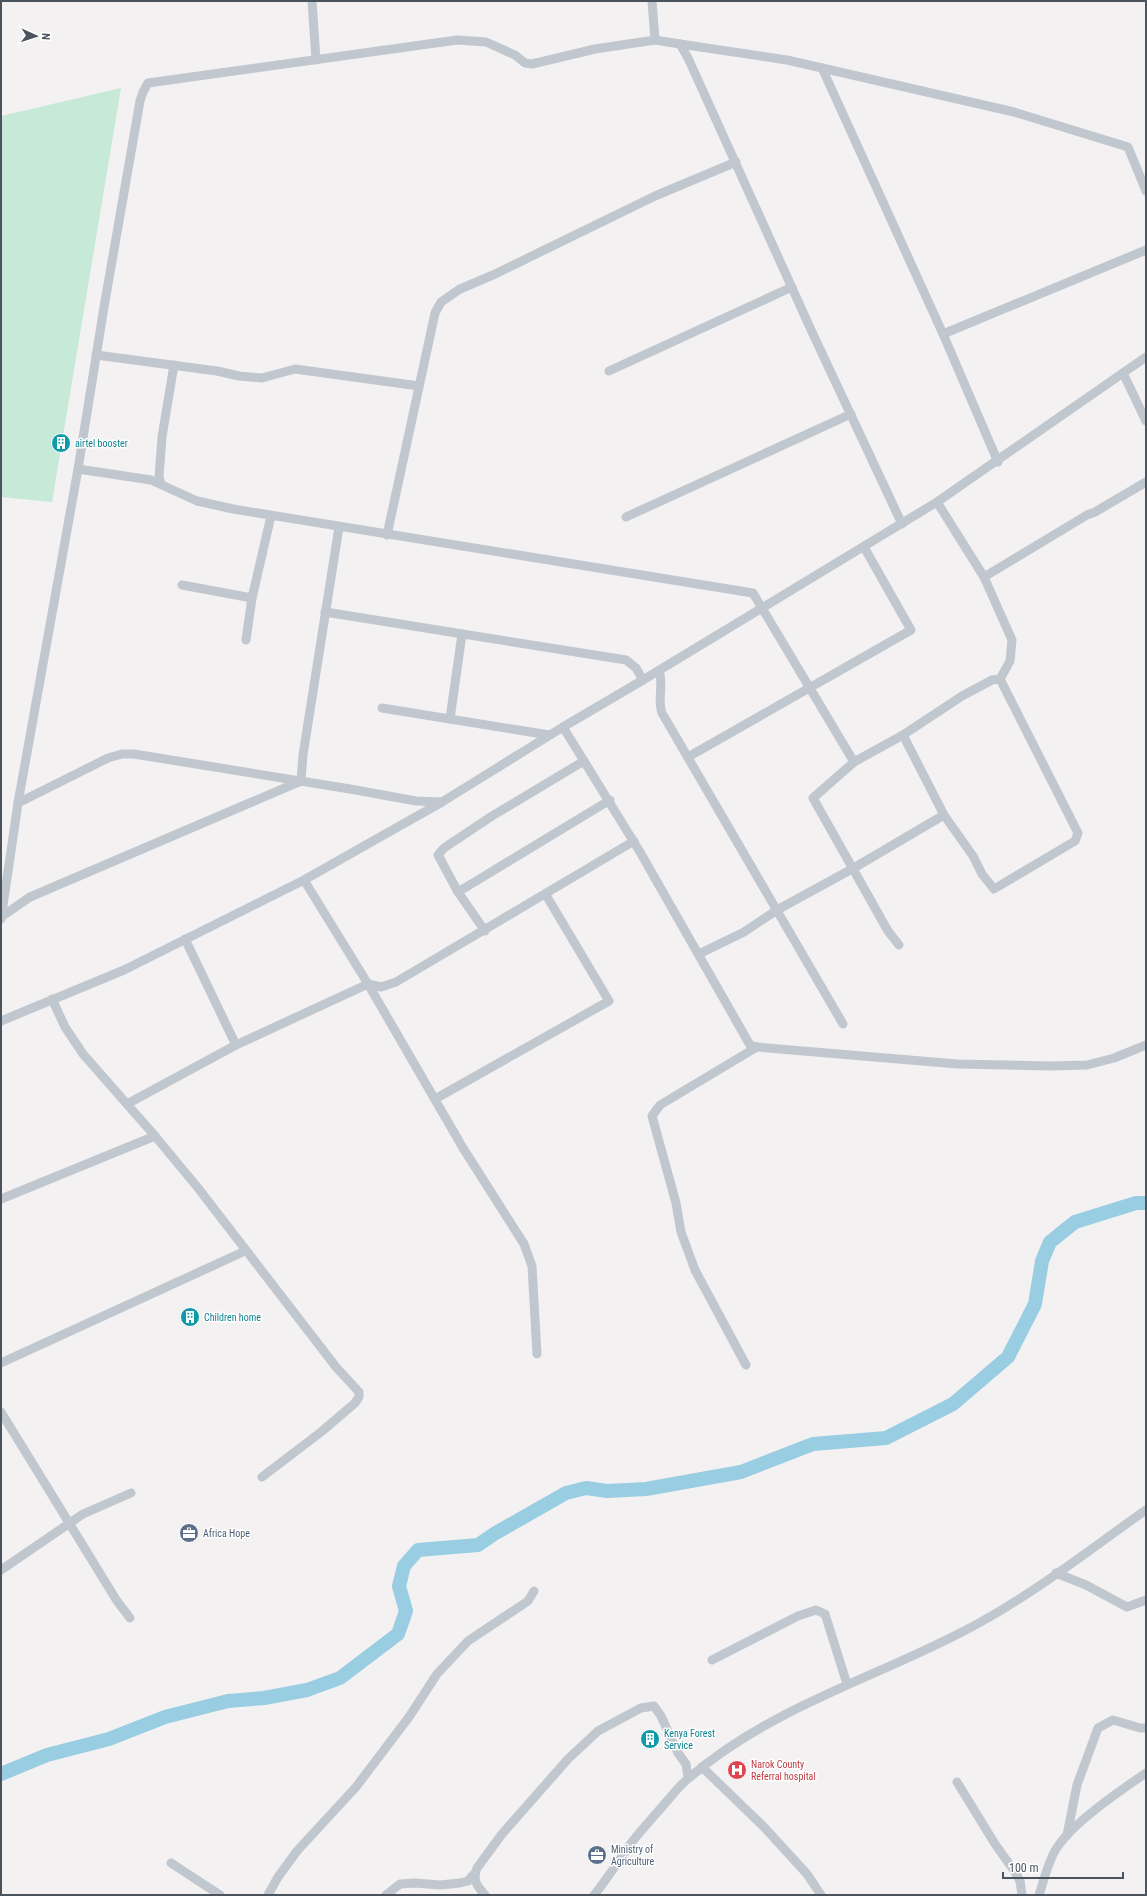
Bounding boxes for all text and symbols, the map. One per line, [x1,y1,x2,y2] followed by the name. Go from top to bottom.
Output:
[16,16,56,56] north arrow
[39,33,52,40] text: N
[50,432,72,454] building icon: airtel booster
[75,438,128,449] place label: airtel booster
[179,1306,201,1328] building icon: Children home
[204,1312,261,1323] place label: Children home
[178,1522,200,1544] office icon: Africa Hope
[203,1528,250,1539] place label: Africa Hope
[639,1728,661,1750] building icon: Kenya Forest Service
[664,1728,715,1751] place label: Kenya Forest Service
[726,1759,748,1781] hospital icon: Narok County Referral hospital
[751,1759,816,1782] place label: Narok County Referral hospital
[586,1844,608,1866] office icon: Ministry of Agriculture
[611,1844,655,1867] place label: Ministry of Agriculture
[1003,1854,1123,1880] scale bar
[1009,1861,1039,1875] text: 100 m

